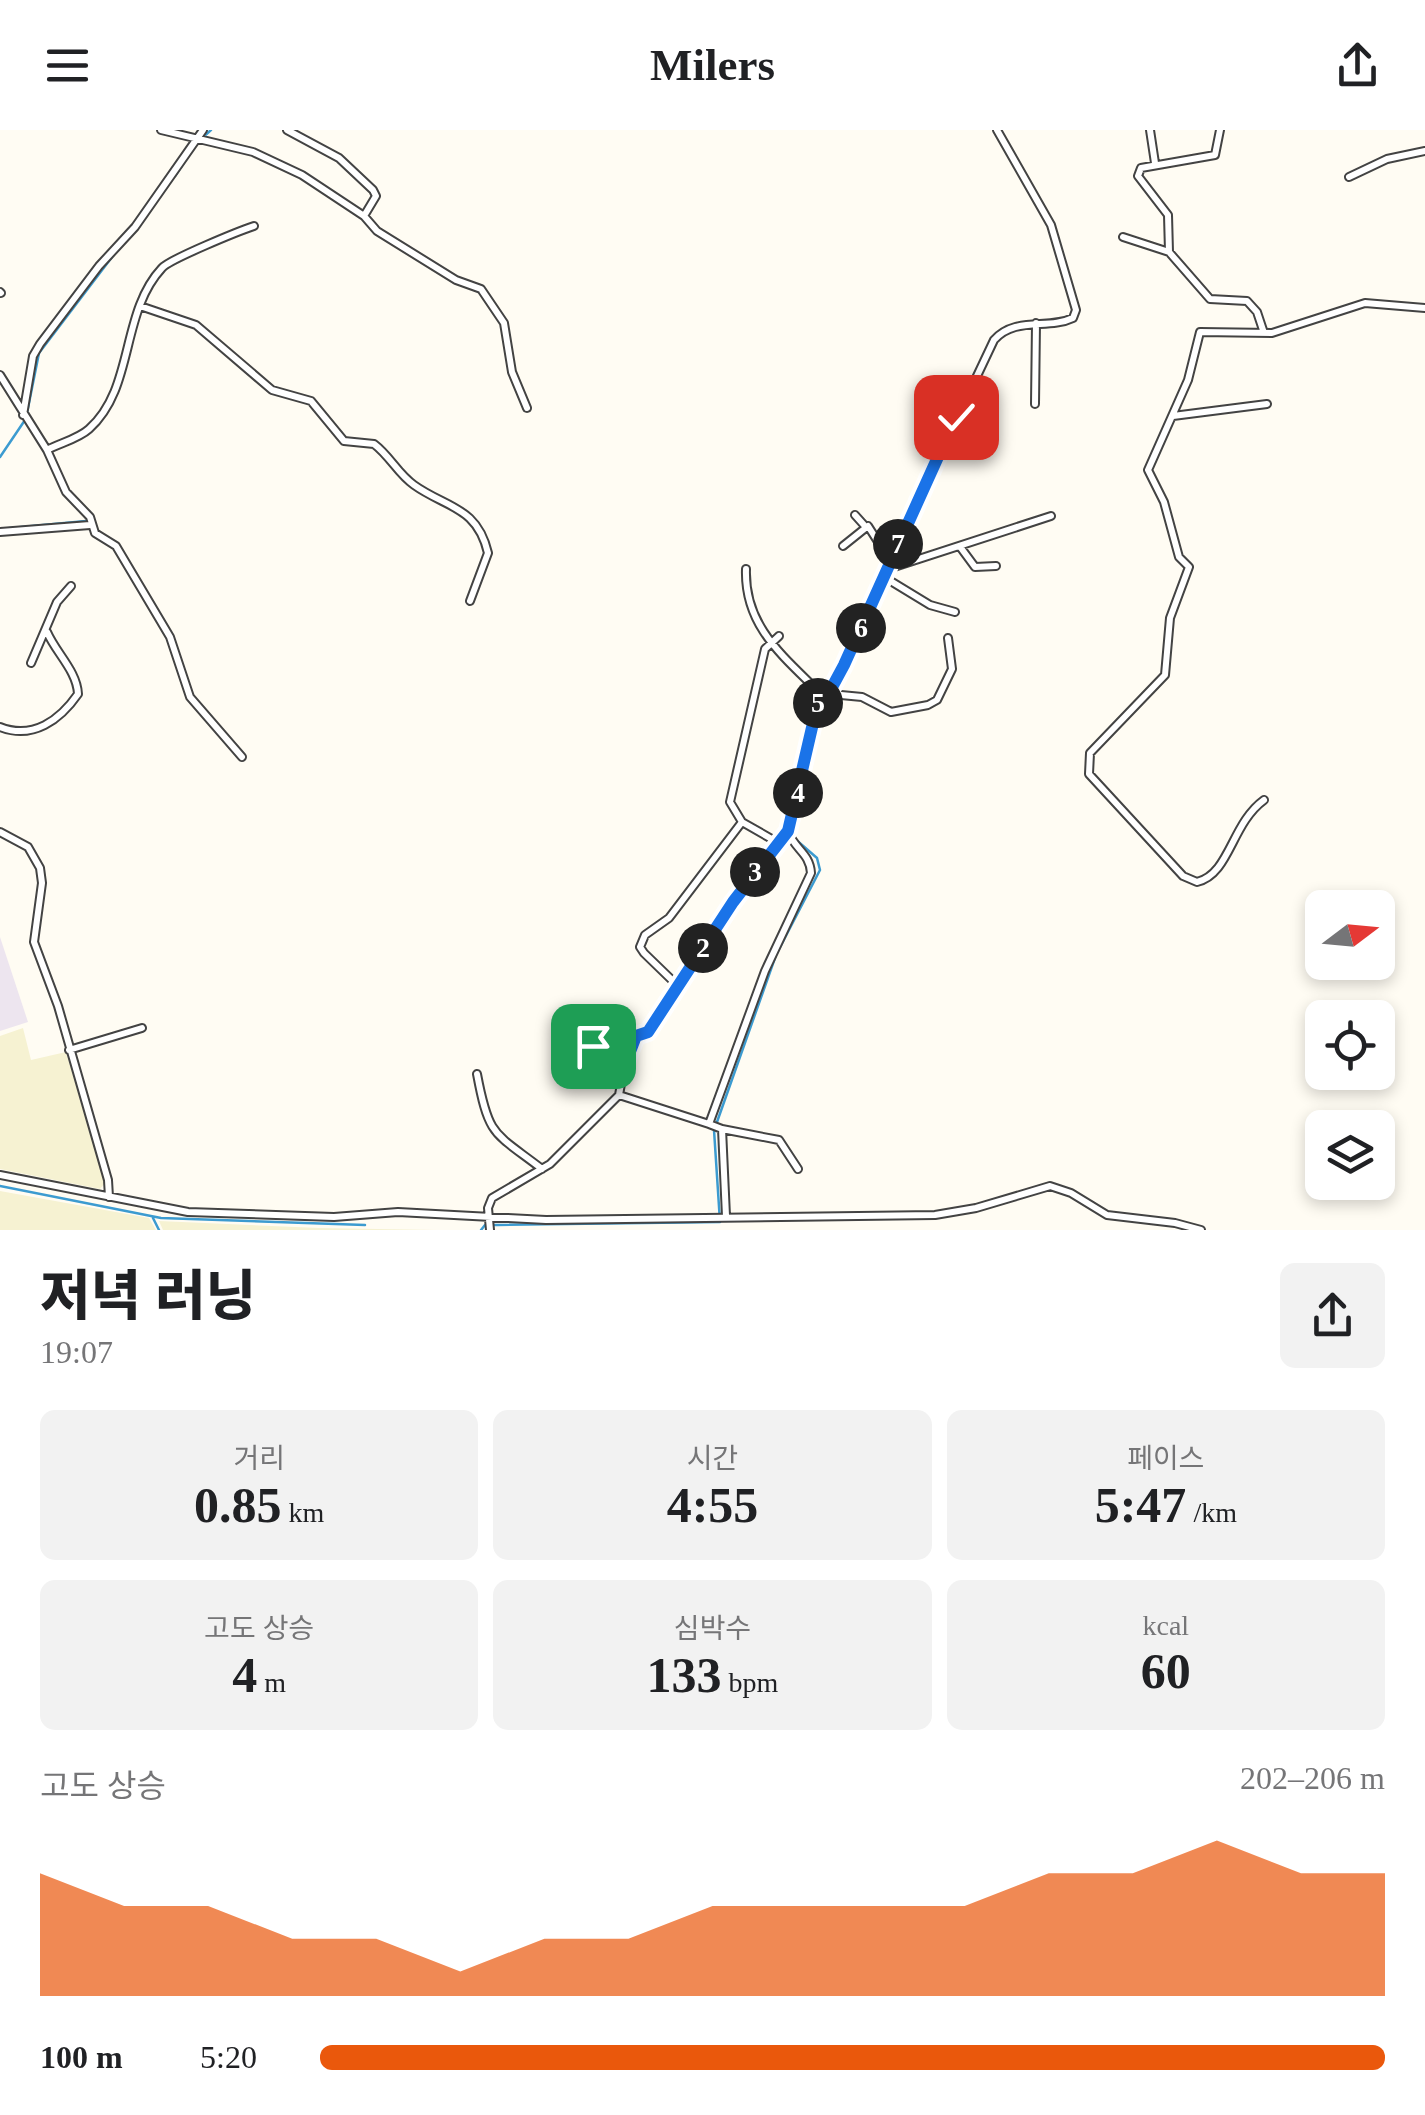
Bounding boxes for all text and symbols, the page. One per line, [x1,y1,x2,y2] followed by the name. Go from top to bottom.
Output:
[40,38,95,93] icon: menu
[1330,38,1385,93] icon: share
[650,40,775,90] text: Milers
[914,375,999,460] pin
[929,390,984,445] icon: check
[873,519,923,569] pin: 7
[891,528,905,559] text: 7
[836,603,886,653] pin: 6
[854,612,868,643] text: 6
[793,678,843,728] pin: 5
[811,687,825,718] text: 5
[773,768,823,818] pin: 4
[791,777,805,808] text: 4
[730,847,780,897] pin: 3
[748,856,762,887] text: 3
[1305,890,1395,980] north arrow
[1305,890,1395,1200] map controls
[678,923,728,973] pin: 2
[696,932,710,963] text: 2
[1305,1000,1395,1090] button: locate
[551,1004,636,1089] pin
[566,1019,621,1074] icon: arrive
[1305,1110,1395,1200] button: layers
[1280,1263,1385,1368] button: share
[40,1266,256,1327] text: 저녁 러닝
[40,1334,113,1370] text: 19:07
[233,1443,285,1474] text: 거리
[687,1443,738,1474] text: 시간
[1127,1443,1204,1474] text: 페이스
[194,1477,282,1533] text: 0.85
[667,1477,758,1533] text: 4:55
[1095,1477,1186,1533] text: 5:47
[282,1497,324,1528] text: km
[1186,1497,1237,1528] text: /km
[1143,1610,1189,1641] text: kcal
[204,1613,314,1644] text: 고도 상승
[674,1613,751,1644] text: 심박수
[1141,1643,1191,1699] text: 60
[232,1647,257,1703] text: 4
[647,1647,722,1703] text: 133
[257,1667,286,1698] text: m
[722,1667,778,1698] text: bpm
[1240,1760,1385,1796] text: 202–206 m
[40,1768,166,1804] text: 고도 상승
[40,2039,123,2075] text: 100 m
[200,2039,257,2075] text: 5:20

